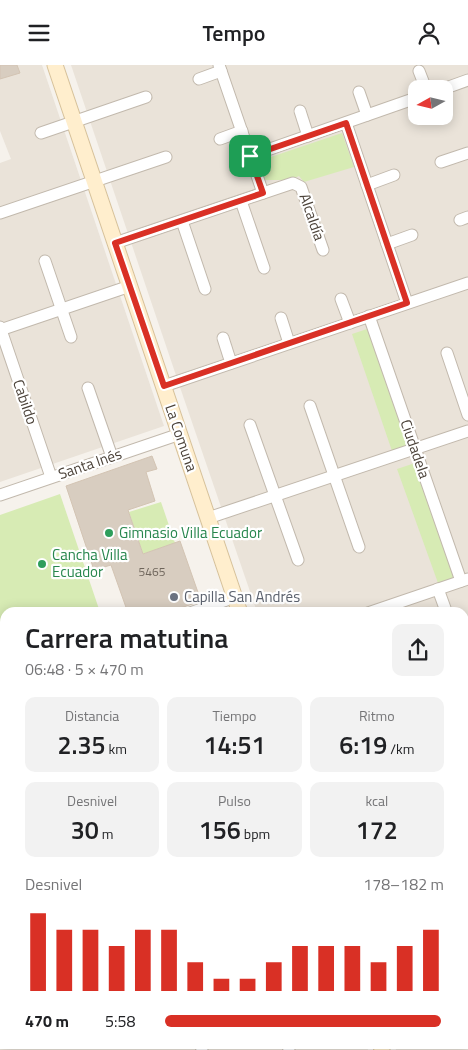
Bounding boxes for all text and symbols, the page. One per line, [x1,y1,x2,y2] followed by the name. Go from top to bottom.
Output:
[203,16,265,50] text: Tempo
[25,19,53,47] icon: menu
[415,19,443,47] icon: person
[408,80,452,125] north arrow
[408,80,453,125] map controls
[229,135,271,177] pin
[236,142,264,170] icon: arrive
[294,190,331,244] street label: Alcaldía
[7,376,44,427] street label: Cabildo
[159,401,204,475] street label: La Comuna
[395,416,436,482] street label: Ciudadela
[55,442,125,485] street label: Santa Inés
[119,521,262,544] place label: Gimnasio Villa Ecuador
[103,527,115,539] marker: Gimnasio Villa Ecuador
[52,543,128,583] place label: Cancha Villa Ecuador
[36,558,48,570] marker: Cancha Villa Ecuador
[139,562,166,581] house number: 5465
[184,585,300,608] place label: Capilla San Andrés
[168,591,180,603] marker: Capilla San Andrés
[25,616,228,659] text: Carrera matutina
[392,624,444,676] button: share
[25,657,144,681] text: 06:48 · 5 × 470 m
[65,705,119,726] text: Distancia
[213,705,256,726] text: Tiempo
[359,705,395,726] text: Ritmo
[57,726,105,764] text: 2.35
[204,726,265,764] text: 14:51
[339,726,387,764] text: 6:19
[105,738,127,759] text: km
[387,738,414,759] text: /km
[67,790,117,811] text: Desnivel
[218,790,251,811] text: Pulso
[365,790,388,811] text: kcal
[71,811,99,849] text: 30
[199,811,241,849] text: 156
[356,811,398,849] text: 172
[99,823,114,844] text: m
[241,823,270,844] text: bpm
[25,872,82,896] text: Desnivel
[363,872,444,896] text: 178–182 m
[25,1009,69,1033] text: 470 m
[105,1009,135,1033] text: 5:58

